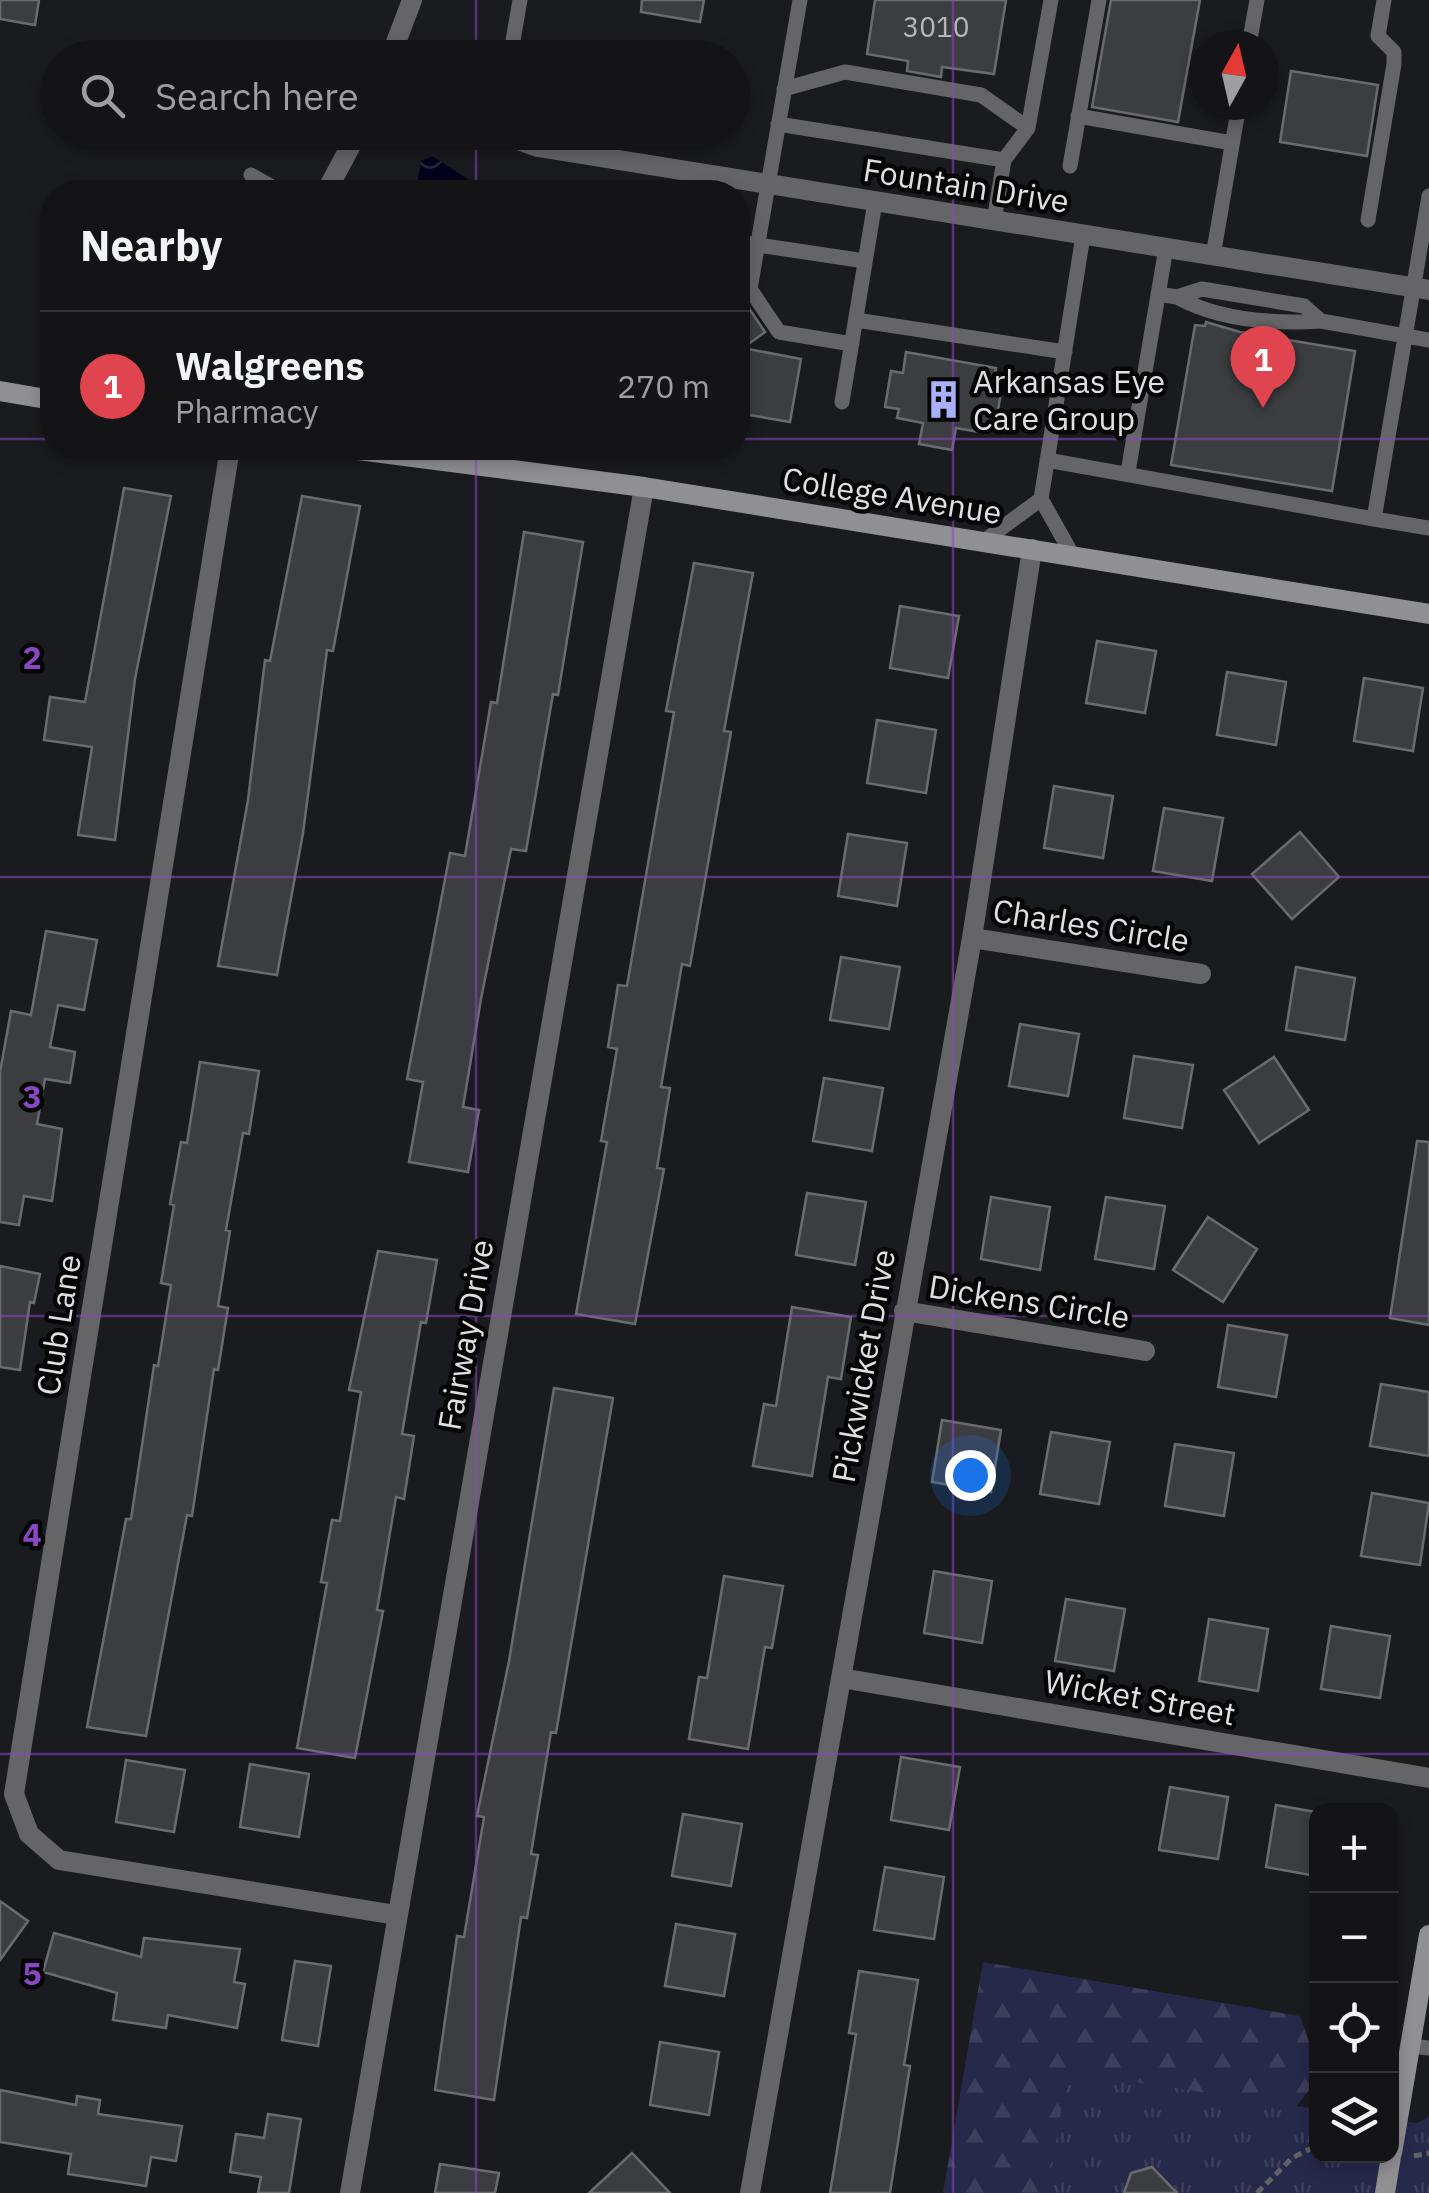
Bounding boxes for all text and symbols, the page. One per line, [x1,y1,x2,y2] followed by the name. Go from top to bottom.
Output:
[902,8,970,45] house number: 3010
[1189,30,1279,120] north arrow
[40,40,750,150] search box
[75,68,130,123] icon: search
[155,71,359,120] text: Search here
[860,148,1072,222] street label: Fountain Drive
[80,218,222,273] text: Nearby
[1230,326,1296,408] pin: 1
[175,341,365,390] text: Walgreens
[973,360,1165,439] place label: Arkansas Eye Care Group
[103,365,122,407] text: 1
[617,365,710,407] text: 270 m
[922,379,964,421] building icon: Arkansas Eye Care Group
[175,390,319,432] text: Pharmacy
[780,457,1005,533] street label: College Avenue
[22,636,42,678] text: 2
[990,889,1192,961] street label: Charles Circle
[22,1075,42,1117] text: 3
[428,1236,502,1433] street label: Fairway Drive
[822,1246,904,1486] street label: Pickwicket Drive
[26,1252,90,1398] street label: Club Lane
[926,1264,1132,1338] street label: Dickens Circle
[945,1450,996,1501] your location
[22,1513,42,1555] text: 4
[1041,1660,1239,1734] street label: Wicket Street
[1309,1803,1399,2163] map controls
[1309,1803,1399,1893] button: +
[1309,1893,1399,1983] button: −
[22,1952,42,1994] text: 5
[1309,1983,1399,2073] button: locate
[1309,2073,1399,2163] button: layers

